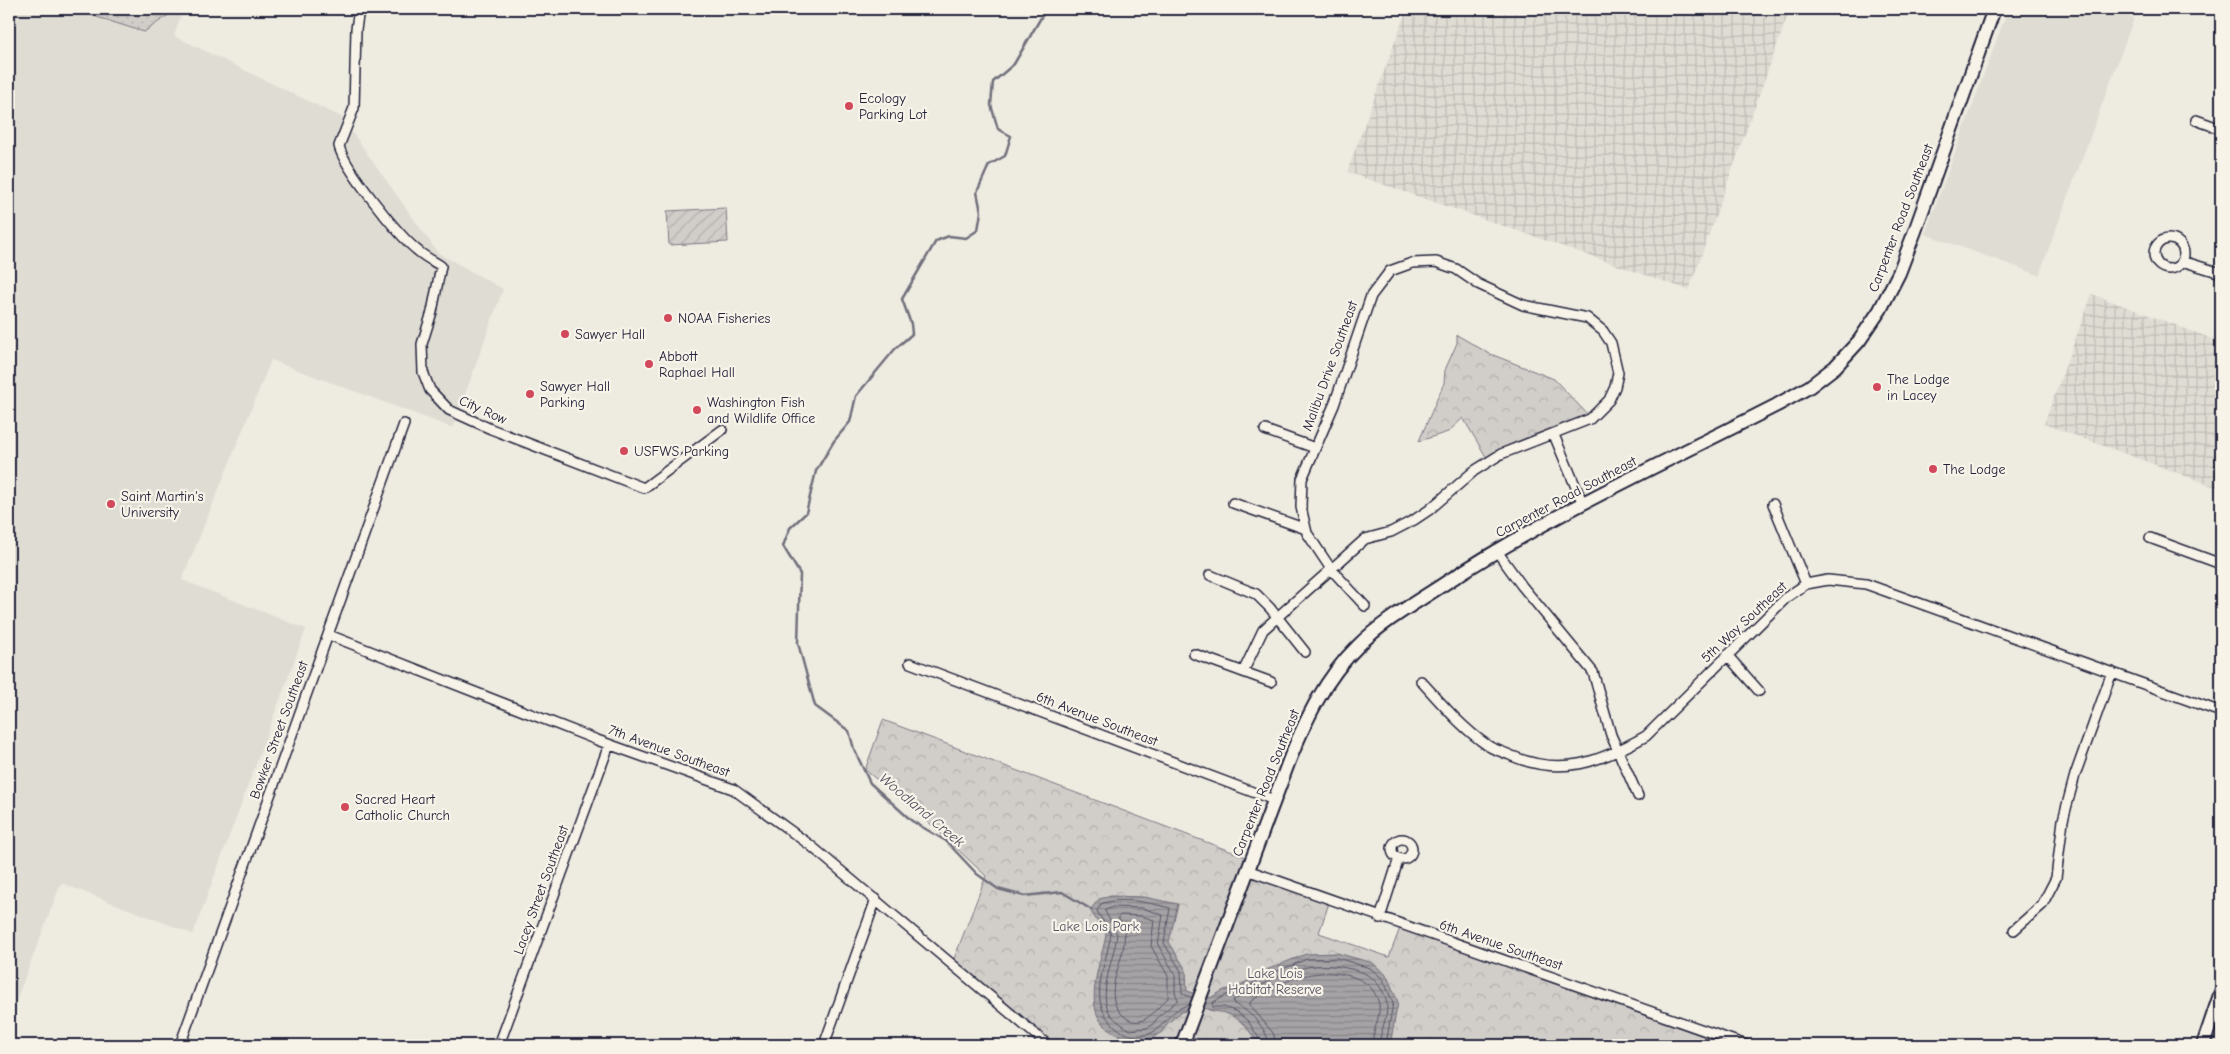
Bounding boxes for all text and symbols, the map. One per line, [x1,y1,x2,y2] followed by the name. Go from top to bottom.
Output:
[859,90,928,123] place label: Ecology Parking Lot
[843,100,855,112] marker: Ecology Parking Lot
[1865,141,1937,294] street label: Carpenter Road Southeast
[1299,298,1362,433] street label: Malibu Drive Southeast
[678,310,770,327] place label: NOAA Fisheries
[662,312,674,324] marker: NOAA Fisheries
[575,326,645,343] place label: Sawyer Hall
[559,328,571,340] marker: Sawyer Hall
[659,348,735,381] place label: Abbott Raphael Hall
[643,358,655,370] marker: Abbott Raphael Hall
[1887,371,1950,404] place label: The Lodge in Lacey
[540,378,610,411] place label: Sawyer Hall Parking
[1871,381,1883,393] marker: The Lodge in Lacey
[524,388,536,400] marker: Sawyer Hall Parking
[456,392,510,428] street label: City Row
[707,394,815,427] place label: Washington Fish and Wildlife Office
[691,404,703,416] marker: Washington Fish and Wildlife Office
[634,443,729,460] place label: USFWS Parking
[618,445,630,457] marker: USFWS Parking
[1493,452,1640,541] street label: Carpenter Road Southeast
[1943,461,2006,478] place label: The Lodge
[1927,463,1939,475] marker: The Lodge
[121,488,204,521] place label: Saint Martin's University
[105,498,117,510] marker: Saint Martin's University
[1698,577,1791,666] street label: 5th Way Southeast
[246,658,312,801] street label: Bowker Street Southeast
[1034,688,1161,750] street label: 6th Avenue Southeast
[1229,706,1304,859] street label: Carpenter Road Southeast
[606,721,733,781] street label: 7th Avenue Southeast
[876,769,969,851] water label: Woodland Creek
[355,791,450,824] place label: Sacred Heart Catholic Church
[339,801,351,813] marker: Sacred Heart Catholic Church
[510,822,573,957] street label: Lacey Street Southeast
[1437,916,1566,974] street label: 6th Avenue Southeast
[1053,918,1140,935] park label: Lake Lois Park
[1228,965,1322,998] park label: Lake Lois Habitat Reserve

